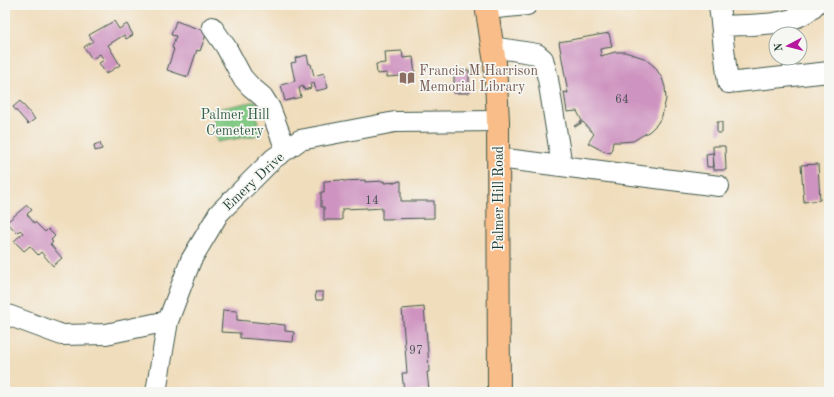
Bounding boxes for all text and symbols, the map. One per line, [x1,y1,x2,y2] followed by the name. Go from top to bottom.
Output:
[768,26,808,66] north arrow
[774,42,786,52] text: N
[419,64,538,94] place label: Francis M Harrison Memorial Library
[398,69,416,87] library icon: Francis M Harrison Memorial Library
[615,94,629,106] house number: 64
[200,108,270,138] park label: Palmer Hill Cemetery
[492,146,506,250] street label: Palmer Hill Road
[220,150,287,213] street label: Emery Drive
[365,195,379,207] house number: 14
[409,345,423,357] house number: 97

